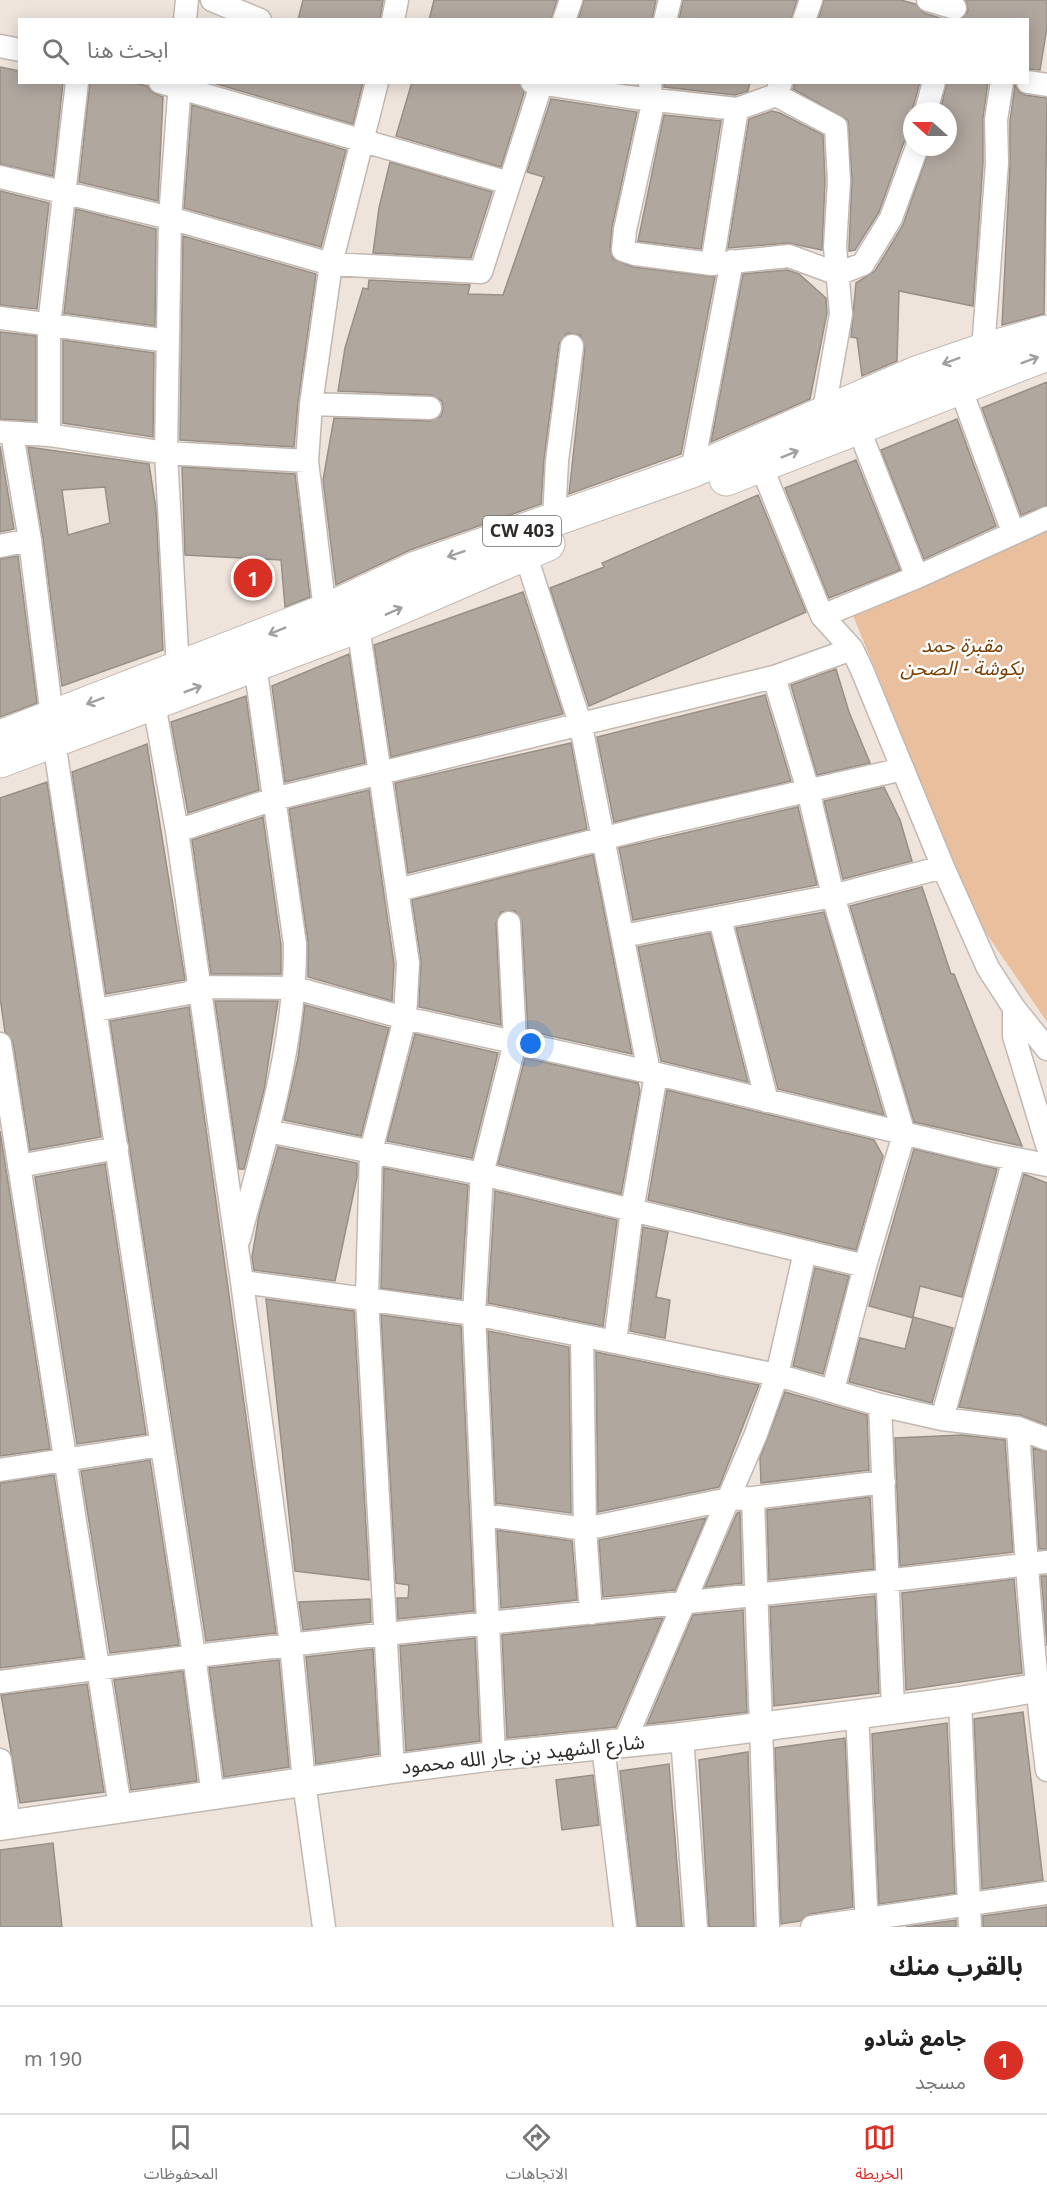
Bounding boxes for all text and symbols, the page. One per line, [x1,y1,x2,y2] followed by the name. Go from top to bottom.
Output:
[18,18,1029,84] search box
[87,28,169,74] text: ابحث هنا
[39,35,72,68] icon: search
[903,102,957,156] north arrow
[1020,354,1039,365] one-way arrow
[942,357,961,368] one-way arrow
[780,448,799,459] one-way arrow
[483,516,561,546] road number: CW 403
[448,549,466,560] one-way arrow
[234,556,272,600] pin: 1
[384,604,402,616] one-way arrow
[900,625,1024,690] park label: مقبرة حمد بكوشة - الصحن
[269,626,287,637] one-way arrow
[183,683,201,694] one-way arrow
[87,696,105,707] one-way arrow
[516,1029,545,1058] your location
[399,1721,647,1789] street label: شارع الشهيد بن جار الله محمود
[889,1939,1023,1994] text: بالقرب منك
[864,2016,966,2062] text: جامع شادو
[24,2039,82,2081] text: 190 m
[998,2041,1009,2083] text: 1
[915,2062,966,2104] text: مسجد
[144,2121,218,2191] tab: المحفوظات
[505,2121,568,2191] tab: الاتجاهات
[855,2121,903,2191] tab: الخريطة

